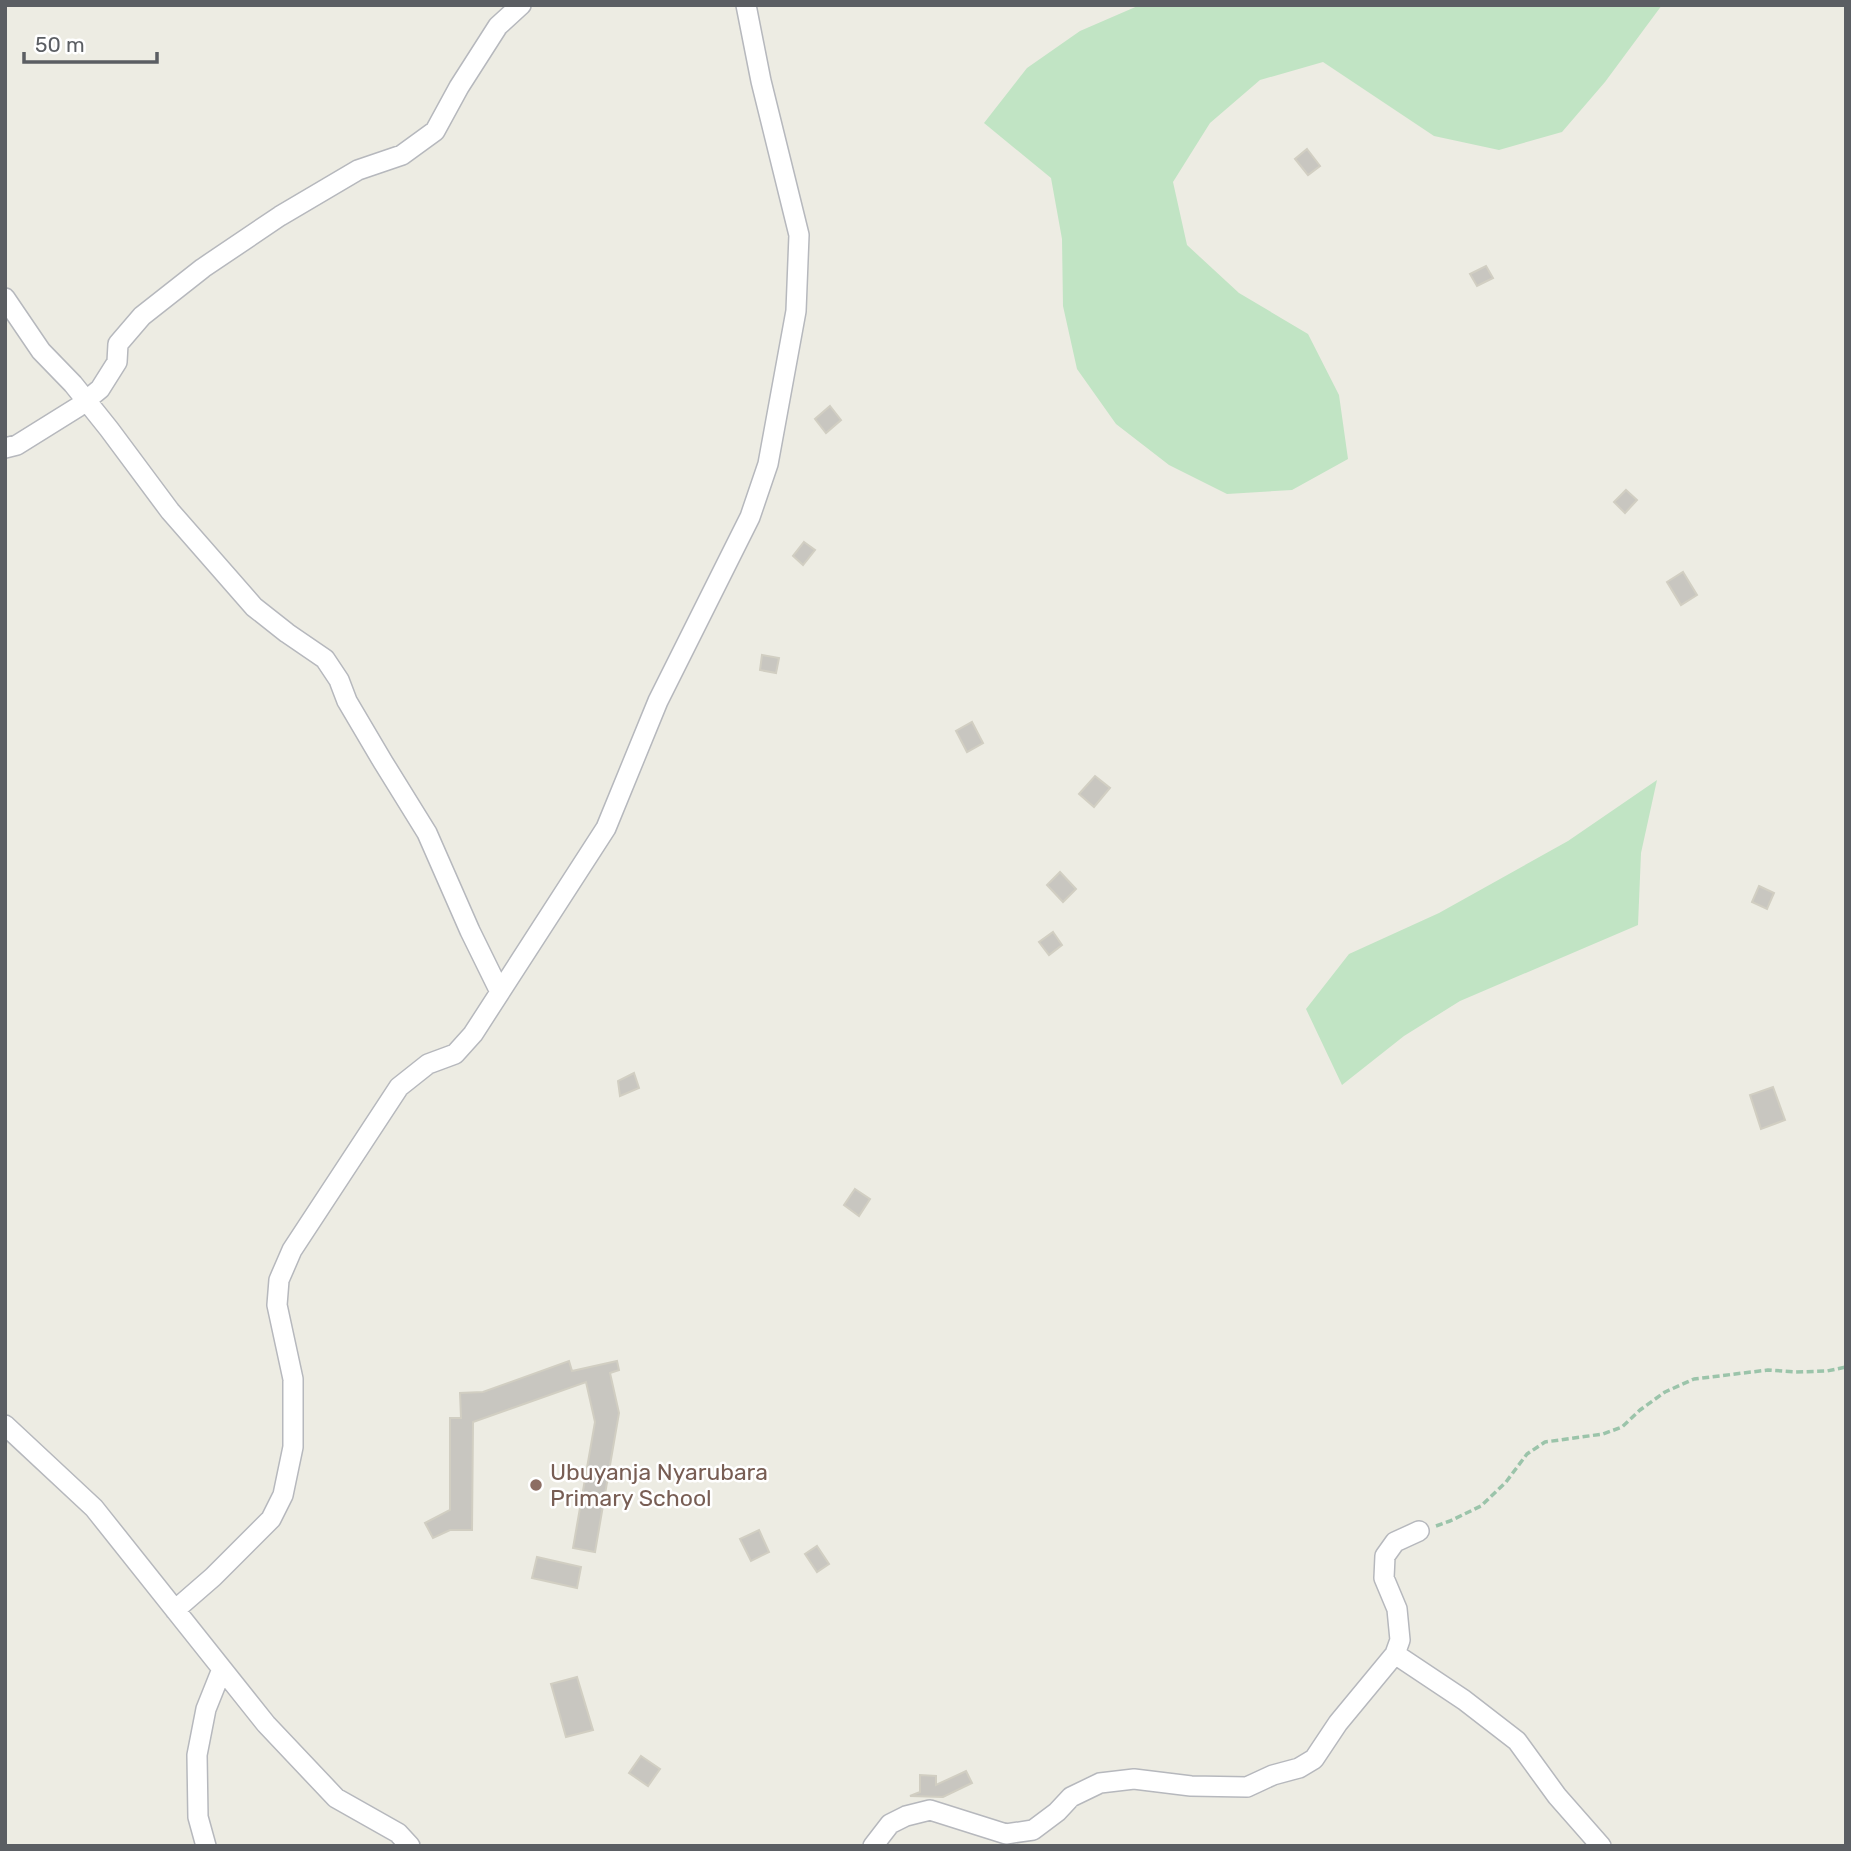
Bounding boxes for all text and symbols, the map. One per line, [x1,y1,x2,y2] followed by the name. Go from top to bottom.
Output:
[24,21,158,65] scale bar
[35,32,85,57] text: 50 m
[550,1458,768,1512] place label: Ubuyanja Nyarubara Primary School
[528,1477,544,1493] marker: Ubuyanja Nyarubara Primary School

